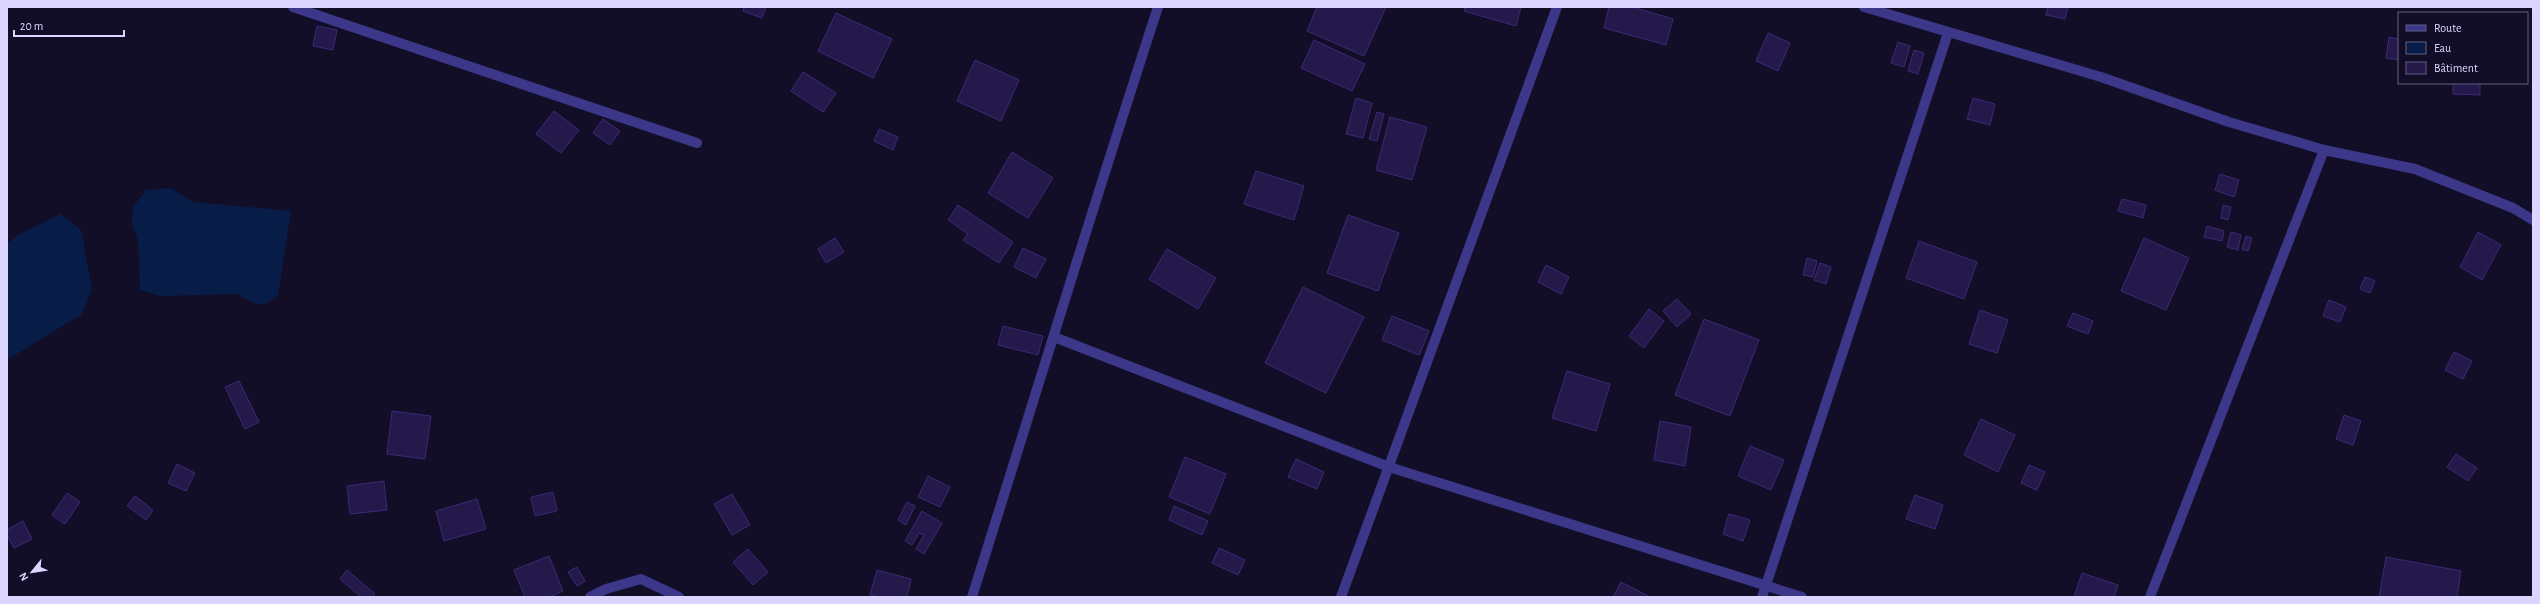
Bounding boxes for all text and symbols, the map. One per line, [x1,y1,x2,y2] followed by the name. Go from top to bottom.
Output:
[14,12,124,38] scale bar
[2398,12,2528,84] legend
[20,20,43,32] text: 20 m
[2434,22,2461,34] text: Route
[2434,42,2451,54] text: Eau
[2434,62,2478,74] text: Bâtiment
[12,552,52,592] north arrow
[17,571,30,583] text: N

